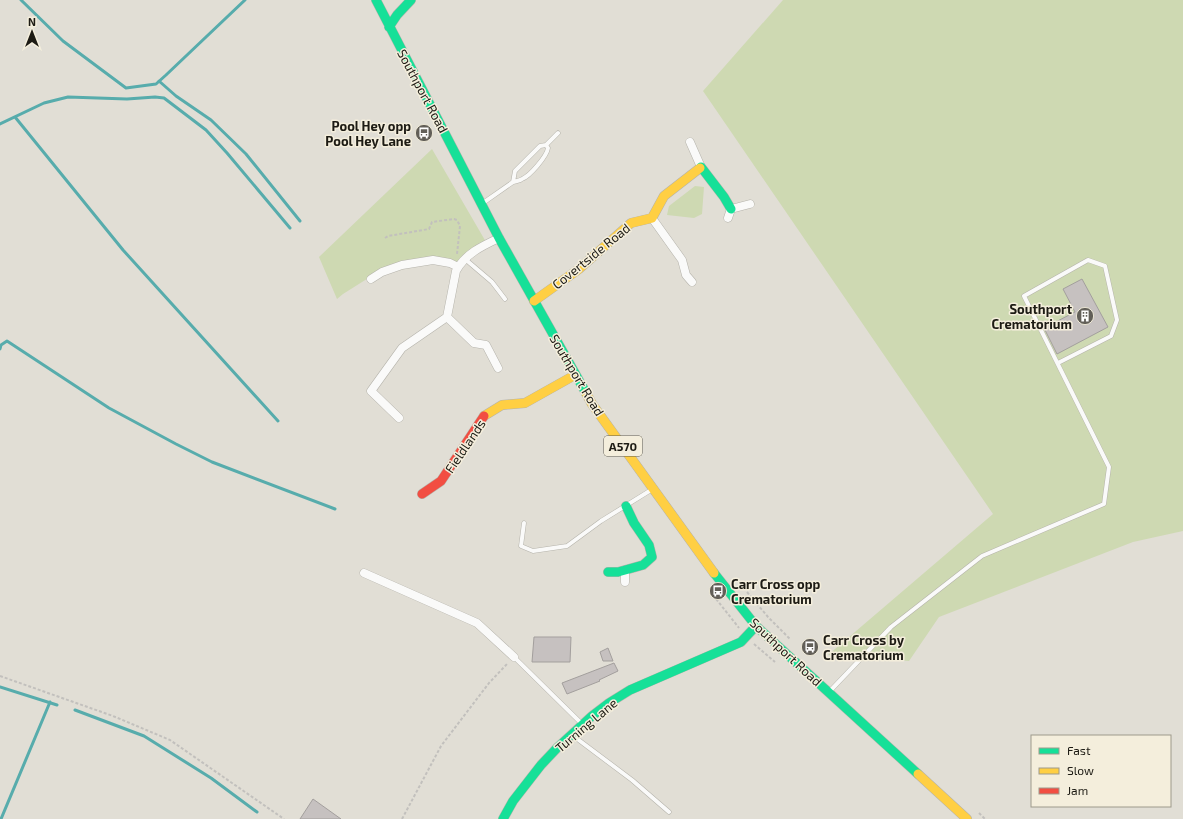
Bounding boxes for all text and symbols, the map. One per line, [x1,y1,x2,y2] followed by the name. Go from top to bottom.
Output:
[12,12,52,52] north arrow
[28,15,36,28] text: N
[394,46,452,136] street label: Southport Road
[325,118,411,149] place label: Pool Hey opp Pool Hey Lane
[414,123,434,143] bus stop icon: Pool Hey opp Pool Hey Lane
[549,220,633,292] street label: Covertside Road
[991,301,1073,332] place label: Southport Crematorium
[1075,306,1095,326] building icon: Southport Crematorium
[546,331,608,419] street label: Southport Road
[441,416,489,476] street label: Fieldlands
[604,436,642,456] road number: A570
[731,576,821,607] place label: Carr Cross opp Crematorium
[708,581,728,601] bus stop icon: Carr Cross opp Crematorium
[747,615,825,689] street label: Southport Road
[823,632,905,663] place label: Carr Cross by Crematorium
[800,637,820,657] bus stop icon: Carr Cross by Crematorium
[552,694,620,756] street label: Turning Lane
[1031,735,1171,807] legend
[1067,743,1091,757] text: Fast
[1067,763,1094,777] text: Slow
[1067,783,1088,797] text: Jam

